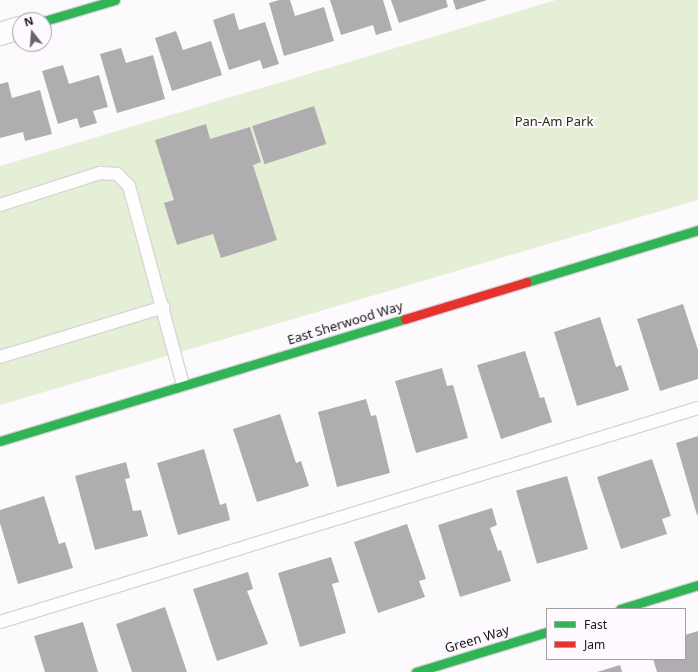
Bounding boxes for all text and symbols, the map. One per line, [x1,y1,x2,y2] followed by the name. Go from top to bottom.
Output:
[12,12,52,52] north arrow
[22,13,35,29] text: N
[515,113,593,129] park label: Pan-Am Park
[285,298,405,348] street label: East Sherwood Way
[546,608,686,660] legend
[584,616,607,633] text: Fast
[443,622,511,656] street label: Green Way
[584,636,605,653] text: Jam

